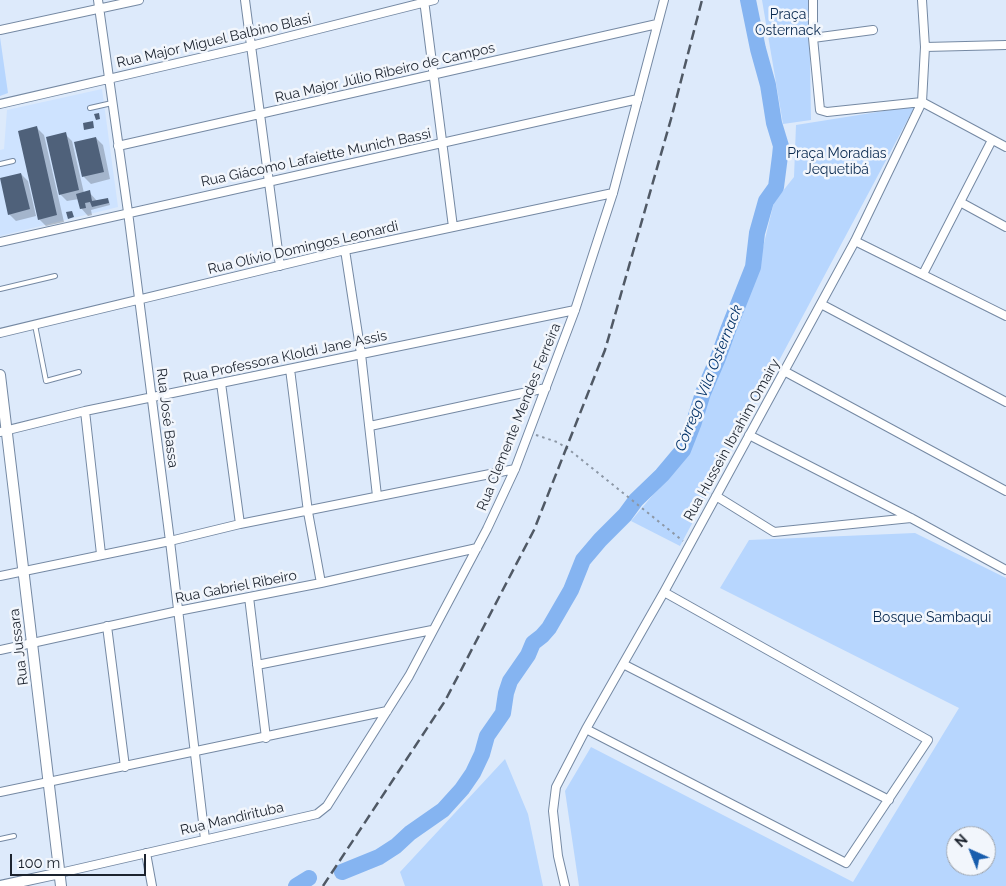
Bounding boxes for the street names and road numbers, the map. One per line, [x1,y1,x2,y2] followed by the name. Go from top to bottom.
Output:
[115,10,313,72] street label: Rua Major Miguel Balbino Blasi
[273,40,497,106] street label: Rua Major Júlio Ribeiro de Campos
[199,125,433,191] street label: Rua Giácomo Lafaiette Munich Bassi
[206,218,400,278] street label: Rua Olívio Domingos Leonardi
[474,321,564,513] street label: Rua Clemente Mendes Ferreira
[182,327,388,387] street label: Rua Professora Kloldi Jane Assis
[680,356,784,524] street label: Rua Hussein Ibrahim Omairy
[153,367,181,469] street label: Rua José Bassa
[174,567,298,607] street label: Rua Gabriel Ribeiro
[6,608,32,686] street label: Rua Jussara
[179,799,285,839] street label: Rua Mandirituba

